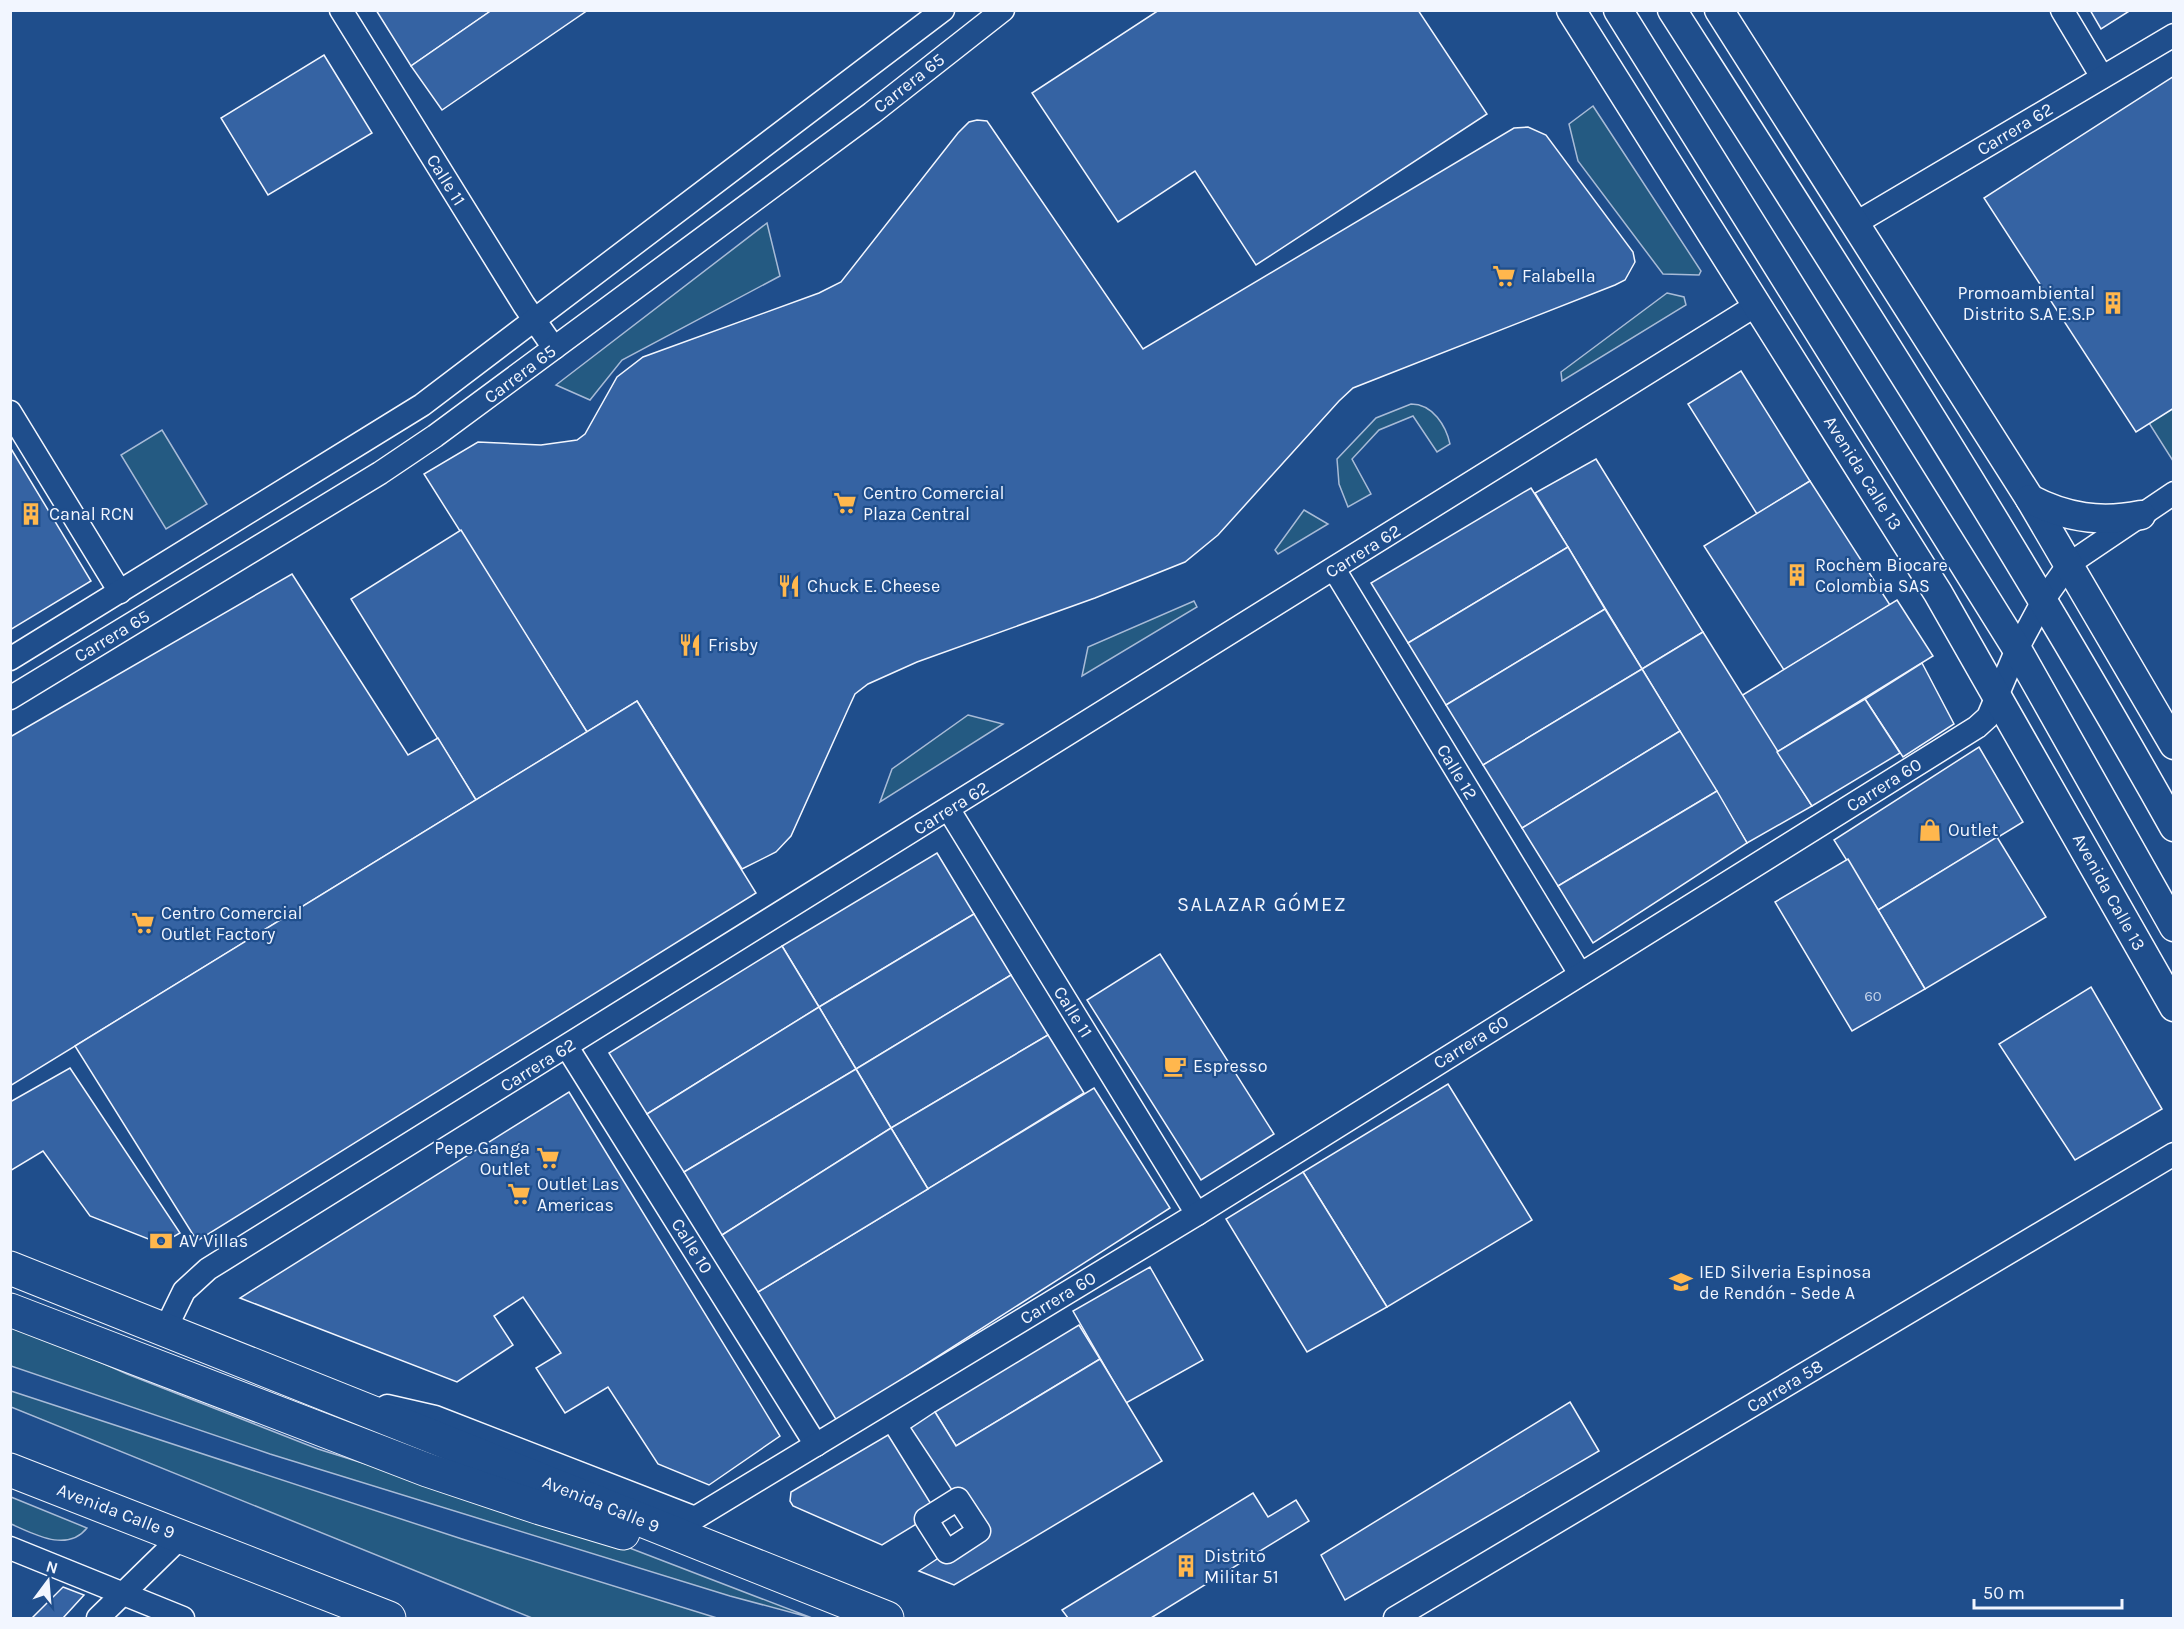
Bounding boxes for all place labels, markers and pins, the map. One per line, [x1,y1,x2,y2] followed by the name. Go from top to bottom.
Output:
[1491,263,1517,289] supermarket icon: Falabella
[1522,265,1596,287] place label: Falabella
[1957,282,2095,325] place label: Promoambiental Distrito S.A E.S.P
[2100,290,2126,316] building icon: Promoambiental Distrito S.A E.S.P
[863,482,1005,525] place label: Centro Comercial Plaza Central
[832,490,858,516] supermarket icon: Centro Comercial Plaza Central
[18,501,44,527] building icon: Canal RCN
[49,503,134,525] place label: Canal RCN
[1815,554,1948,597] place label: Rochem Biocare Colombia SAS
[1784,562,1810,588] building icon: Rochem Biocare Colombia SAS
[776,573,802,599] restaurant icon: Chuck E. Cheese
[807,575,940,597] place label: Chuck E. Cheese
[677,632,703,658] restaurant icon: Frisby
[708,634,758,656] place label: Frisby
[1917,817,1943,843] shop icon: Outlet
[1948,819,1999,841] place label: Outlet
[161,902,303,945] place label: Centro Comercial Outlet Factory
[130,910,156,936] supermarket icon: Centro Comercial Outlet Factory
[1162,1053,1188,1079] cafe icon: Espresso
[1193,1055,1268,1077] place label: Espresso
[434,1137,530,1180] place label: Pepe Ganga Outlet
[535,1145,561,1171] supermarket icon: Pepe Ganga Outlet
[537,1173,619,1216] place label: Outlet Las Americas
[506,1181,532,1207] supermarket icon: Outlet Las Americas
[148,1228,174,1254] bank icon: AV Villas
[179,1230,248,1252] place label: AV Villas
[1699,1261,1871,1304] place label: IED Silveria Espinosa de Rendón - Sede A
[1668,1269,1694,1295] school or university icon: IED Silveria Espinosa de Rendón - Sede A
[1204,1545,1279,1588] place label: Distrito Militar 51
[1173,1553,1199,1579] building icon: Distrito Militar 51

